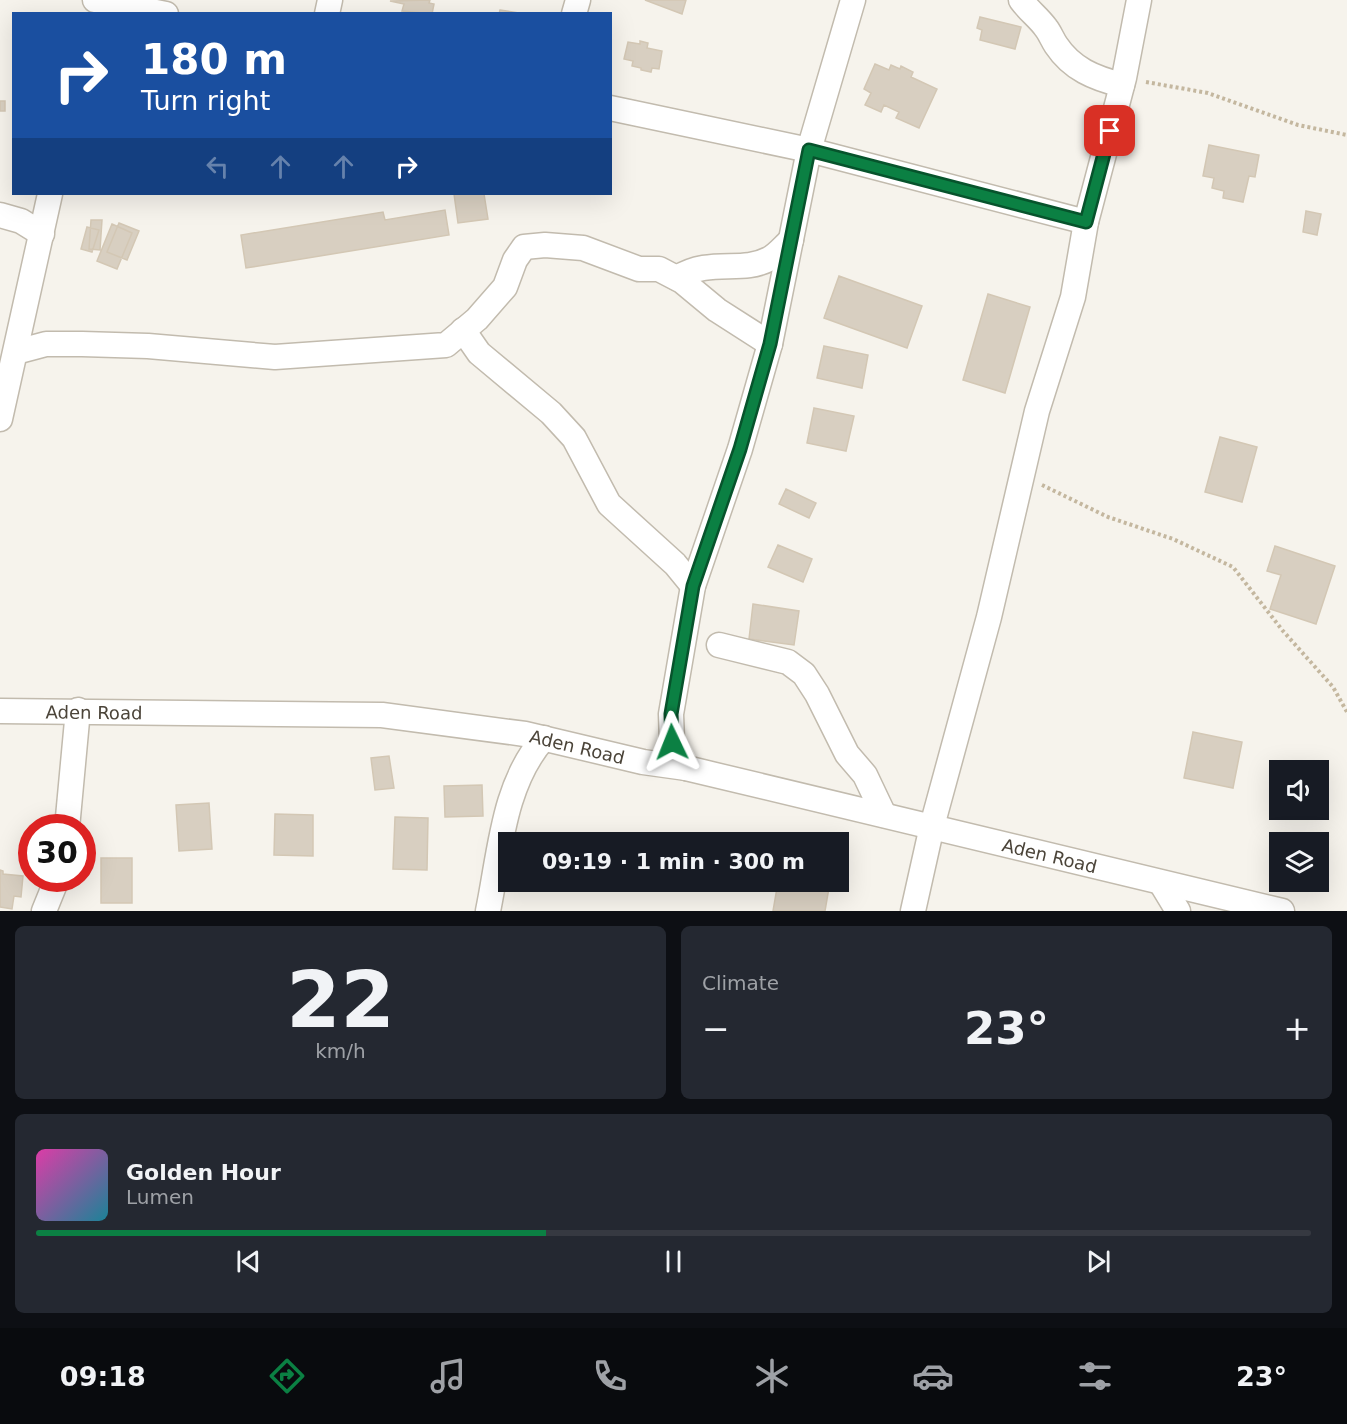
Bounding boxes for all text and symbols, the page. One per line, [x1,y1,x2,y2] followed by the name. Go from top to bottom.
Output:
[141,35,287,84] text: 180 m
[42,36,120,114] icon: right
[141,85,270,116] text: Turn right
[1084,105,1135,156] pin
[1093,114,1126,147] icon: arrive
[201,150,234,183] icon: left
[264,150,297,183] icon: ahead
[327,150,360,183] icon: ahead
[390,150,423,183] icon: right
[45,701,143,723] street label: Aden Road
[640,710,704,774] position arrow
[528,725,627,768] street label: Aden Road
[1269,760,1329,892] map controls
[1269,760,1329,820] button: sound
[18,814,96,892] speed limit sign: 30
[1269,832,1329,892] button: layers
[1000,834,1099,877] street label: Aden Road
[542,849,805,874] text: 09:19 · 1 min · 300 m
[286,955,395,1045] text: 22
[702,971,779,995] text: Climate
[964,1002,1049,1055] text: 23°
[702,1009,730,1048] text: −
[1283,1009,1311,1048] text: +
[315,1039,366,1063] text: km/h
[126,1160,281,1185] text: Golden Hour
[126,1185,194,1209] text: Lumen
[232,1245,265,1278] icon: previous
[657,1245,690,1278] icon: pause
[1082,1245,1115,1278] icon: next
[266,1355,308,1397] icon: directions
[427,1355,469,1397] icon: music
[589,1355,631,1397] icon: phone
[751,1355,793,1397] icon: climate
[912,1355,954,1397] icon: car
[1074,1355,1116,1397] icon: filters
[60,1361,146,1392] text: 09:18
[1236,1361,1287,1392] text: 23°

